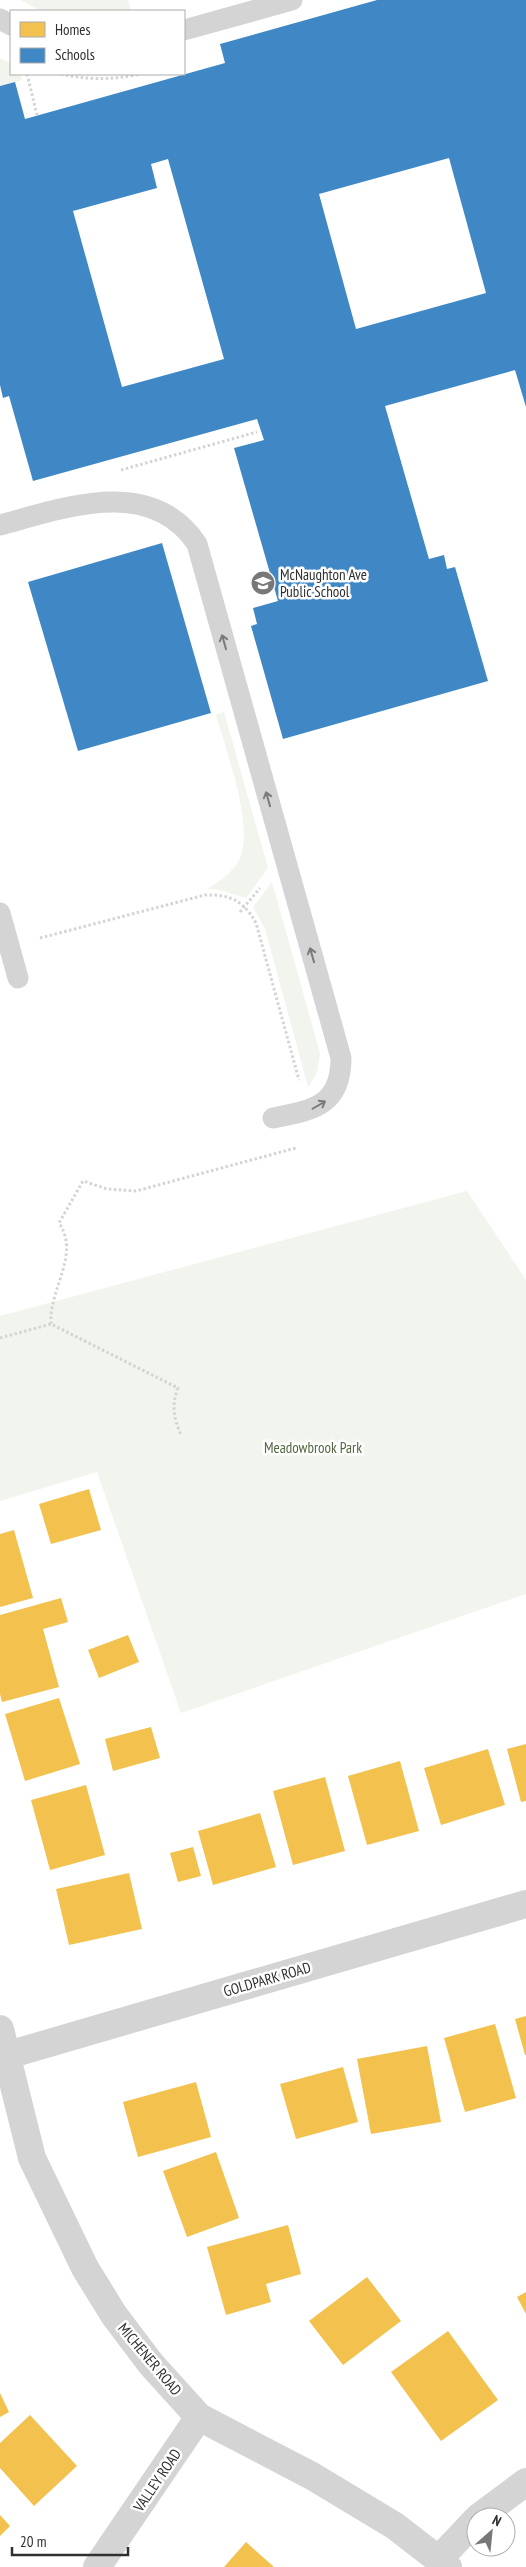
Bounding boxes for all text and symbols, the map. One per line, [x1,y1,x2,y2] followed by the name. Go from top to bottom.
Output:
[10,10,185,75] legend
[55,20,91,39] text: Homes
[55,45,95,64] text: Schools
[280,565,367,601] place label: McNaughton Ave Public School
[250,570,276,596] school or university icon: McNaughton Ave Public School
[219,635,229,651] one-way arrow
[263,791,273,807] one-way arrow
[307,947,317,963] one-way arrow
[311,1100,326,1110] one-way arrow
[264,1438,362,1457] park label: Meadowbrook Park
[221,1957,313,2001] street label: GOLDPARK ROAD
[114,2319,186,2399] street label: MICHENER ROAD
[129,2445,185,2516] street label: VALLEY ROAD
[466,2507,516,2557] north arrow
[489,2511,504,2530] text: N
[12,2524,129,2556] scale bar
[20,2532,46,2551] text: 20 m

